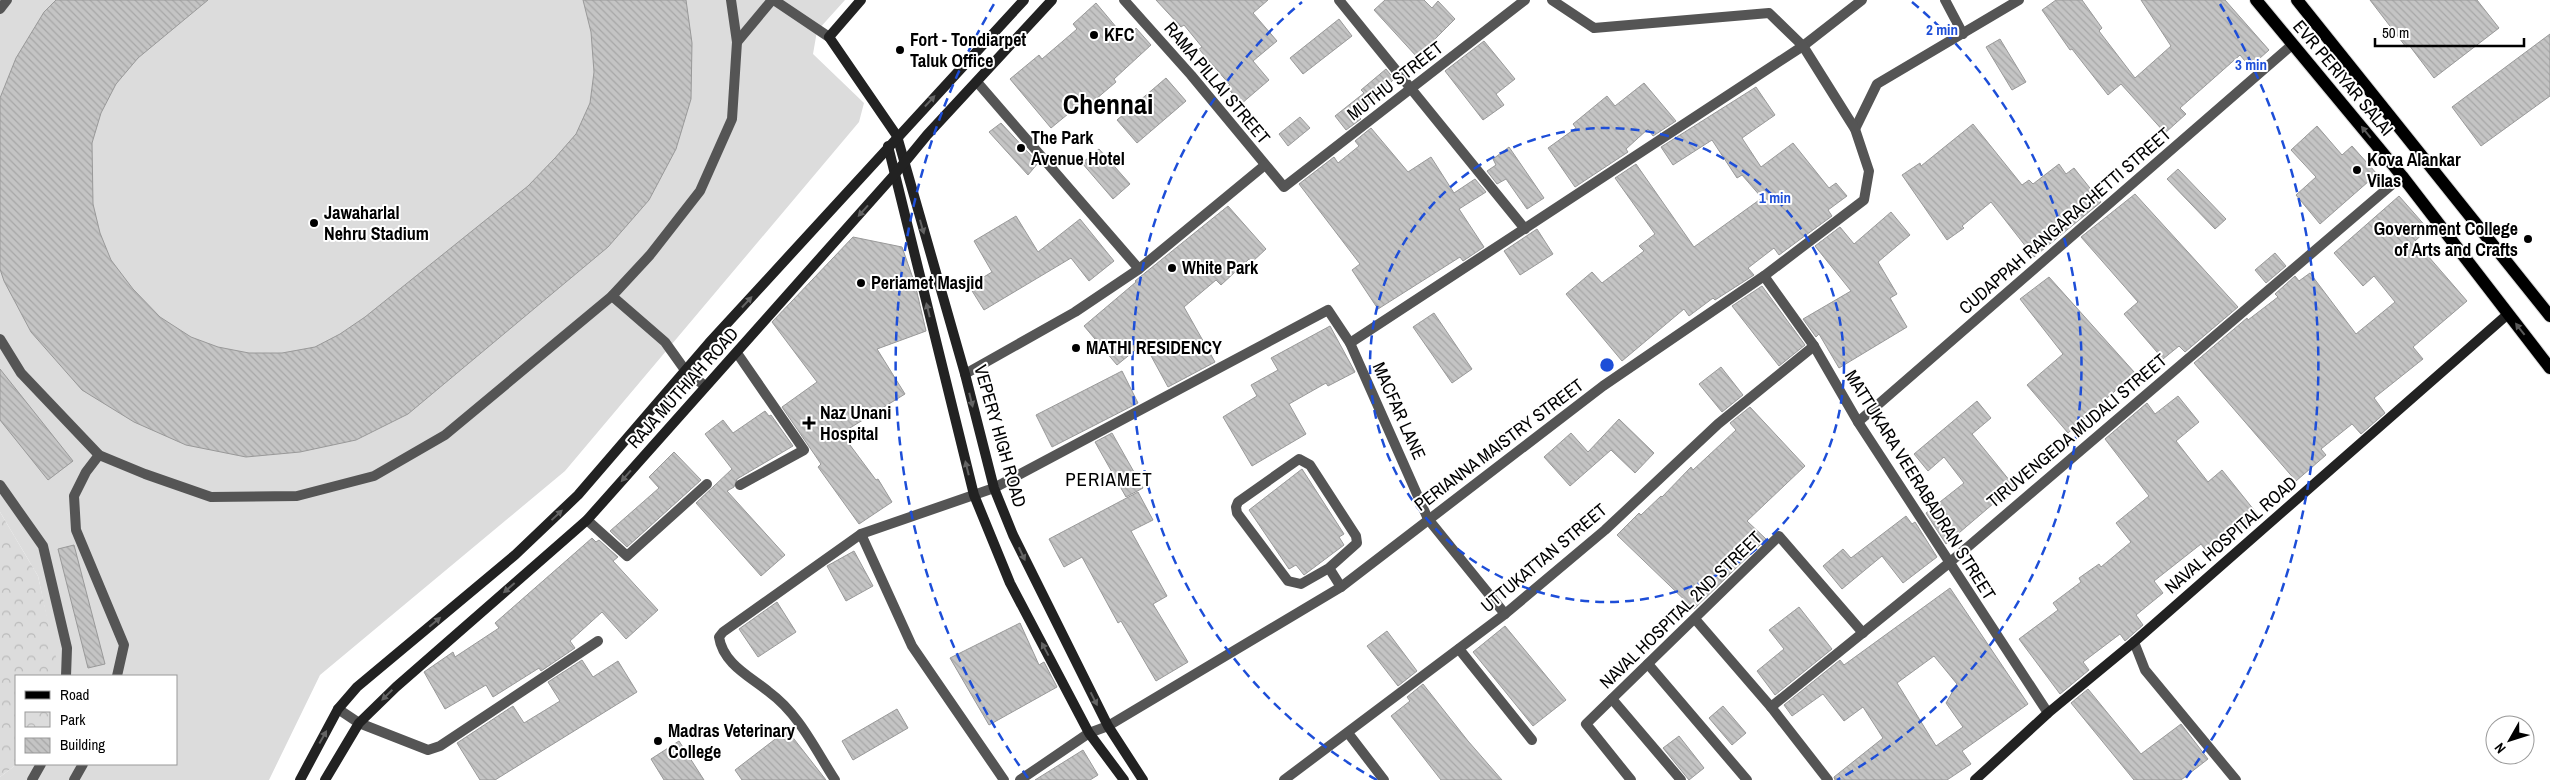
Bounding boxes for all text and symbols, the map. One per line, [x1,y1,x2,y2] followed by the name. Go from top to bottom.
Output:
[2287,14,2399,141] street label: EVR PERIYAR SALAI
[2375,15,2524,47] scale bar
[1159,16,1276,149] street label: RAMA PILLAI STREET
[1926,19,1958,40] text: 2 min
[1104,22,1135,47] place label: KFC
[2382,22,2409,43] text: 50 m
[910,27,1026,73] place label: Fort - Tondiarpet Taluk Office
[1088,29,1100,41] marker: KFC
[1341,35,1448,126] street label: MUTHU STREET
[894,44,906,56] marker: Fort - Tondiarpet Taluk Office
[2235,54,2267,75] text: 3 min
[1063,85,1153,123] district label: Chennai
[924,95,936,107] one-way arrow
[1953,121,2176,320] street label: CUDAPPAH RANGARACHETTI STREET
[1031,125,1125,171] place label: The Park Avenue Hotel
[2360,126,2371,139] one-way arrow
[1015,142,1027,154] marker: The Park Avenue Hotel
[2367,147,2461,193] place label: Kova Alankar Vilas
[2351,164,2363,176] marker: Kova Alankar Vilas
[1759,187,1791,208] text: 1 min
[324,200,429,246] place label: Jawaharlal Nehru Stadium
[857,204,869,216] one-way arrow
[2374,216,2518,262] place label: Government College of Arts and Crafts
[308,217,320,229] marker: Jawaharlal Nehru Stadium
[919,219,927,234] one-way arrow
[2522,233,2534,245] marker: Government College of Arts and Crafts
[1182,255,1259,280] place label: White Park
[1166,262,1178,274] marker: White Park
[871,270,983,295] place label: Periamet Masjid
[855,277,867,289] marker: Periamet Masjid
[741,296,753,308] one-way arrow
[924,303,932,318] one-way arrow
[621,322,744,454] street label: RAJA MUTHIAH ROAD
[2515,322,2525,336] one-way arrow
[1086,335,1222,360] place label: MATHI RESIDENCY
[1070,342,1082,354] marker: MATHI RESIDENCY
[1981,348,2172,513] street label: TIRUVENGEDA MUDALI STREET
[1598,356,1616,374] centre of rings
[1367,358,1432,463] street label: MACFAR LANE
[968,362,1033,510] street label: VEPERY HIGH ROAD
[1839,365,2002,605] street label: MATTUKARA VEERABADRAN STREET
[1409,373,1589,517] street label: PERIANNA MAISTRY STREET
[968,393,976,408] one-way arrow
[820,400,891,446] place label: Naz Unani Hospital
[802,416,816,430] marker: Naz Unani Hospital
[963,460,971,475] one-way arrow
[1065,466,1153,492] district label: PERIAMET
[621,469,632,482] one-way arrow
[2159,470,2302,599] street label: NAVAL HOSPITAL ROAD
[1475,497,1612,618] street label: UTTUKATTAN STREET
[551,509,563,521] one-way arrow
[1594,525,1767,694] street label: NAVAL HOSPITAL 2ND STREET
[1018,547,1026,561] one-way arrow
[504,582,516,594] one-way arrow
[428,616,441,627] one-way arrow
[1041,642,1049,656] one-way arrow
[15,675,178,765] legend
[60,684,89,705] text: Road
[381,689,393,701] one-way arrow
[1090,692,1098,707] one-way arrow
[60,709,86,730] text: Park
[2485,715,2535,765] north arrow
[668,718,796,764] place label: Madras Veterinary College
[319,730,328,744] one-way arrow
[60,734,105,755] text: Building
[652,735,664,747] marker: Madras Veterinary College
[2490,739,2510,757] text: N

